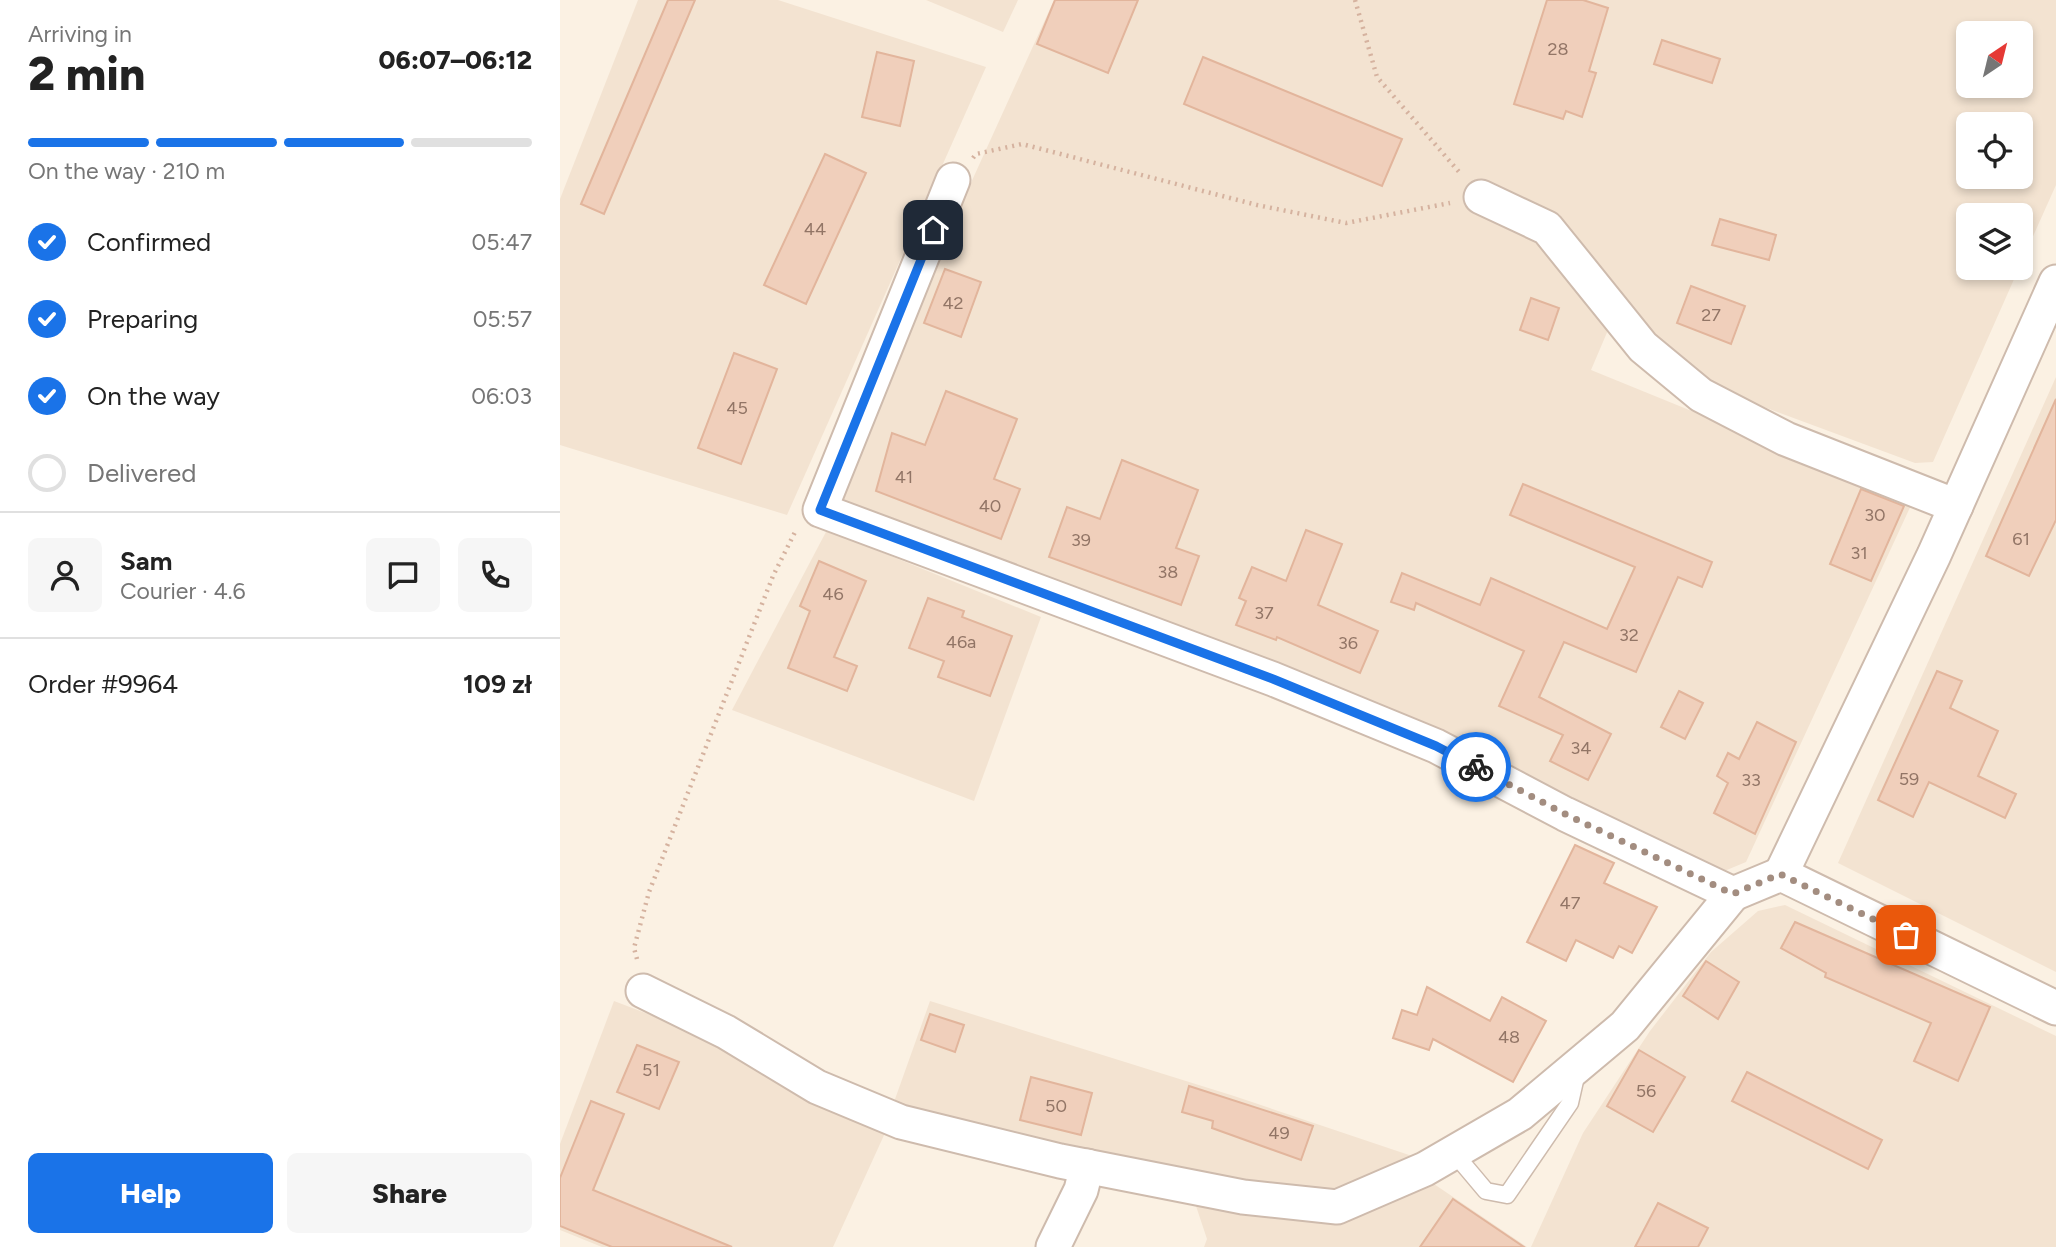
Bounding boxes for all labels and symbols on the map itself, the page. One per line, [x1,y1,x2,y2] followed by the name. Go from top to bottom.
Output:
[1956,21,2034,98] north arrow
[1547,38,1569,60] house number: 28
[903,200,963,260] pin
[804,218,826,240] house number: 44
[942,292,964,314] house number: 42
[1701,304,1721,326] house number: 27
[726,397,748,419] house number: 45
[895,466,913,488] house number: 41
[979,495,1001,517] house number: 40
[1864,504,1886,526] house number: 30
[2012,528,2030,550] house number: 61
[1071,529,1091,551] house number: 39
[1850,542,1868,564] house number: 31
[1158,561,1178,583] house number: 38
[822,583,844,605] house number: 46
[1254,602,1274,624] house number: 37
[1619,624,1639,646] house number: 32
[946,631,976,653] house number: 46a
[1338,632,1358,654] house number: 36
[1441,732,1511,802] courier
[1571,737,1591,759] house number: 34
[1899,768,1919,790] house number: 59
[1741,769,1761,791] house number: 33
[1560,892,1581,914] house number: 47
[1876,905,1936,965] pin
[1498,1026,1520,1048] house number: 48
[642,1059,660,1081] house number: 51
[1636,1080,1656,1102] house number: 56
[1045,1095,1067,1117] house number: 50
[1268,1122,1290,1144] house number: 49

